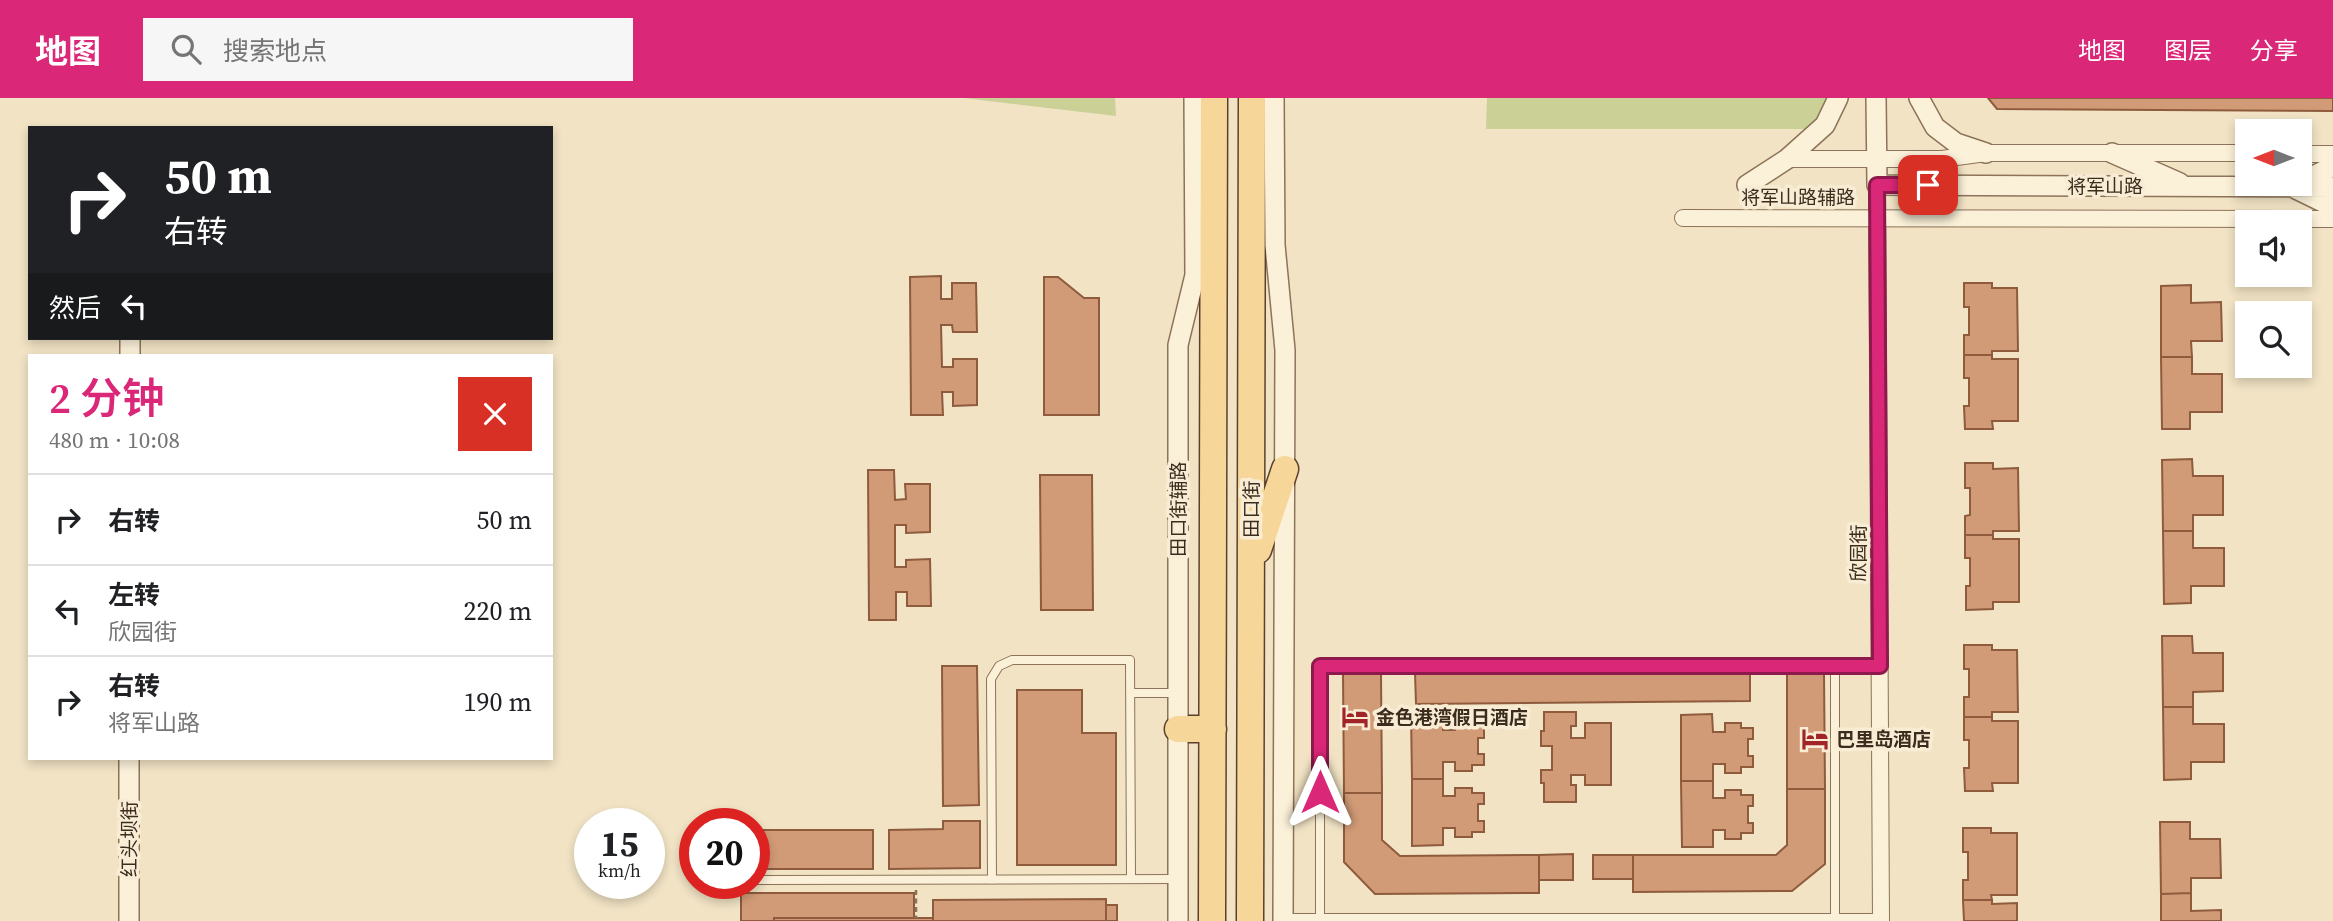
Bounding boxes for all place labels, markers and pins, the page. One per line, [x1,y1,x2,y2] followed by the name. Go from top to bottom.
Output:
[1898,155,1958,215] pin
[1340,702,1370,732] hotel icon: 金色港湾假日酒店
[1376,704,1528,730] place label: 金色港湾假日酒店
[1800,724,1830,754] hotel icon: 巴里岛酒店
[1836,726,1931,752] place label: 巴里岛酒店

